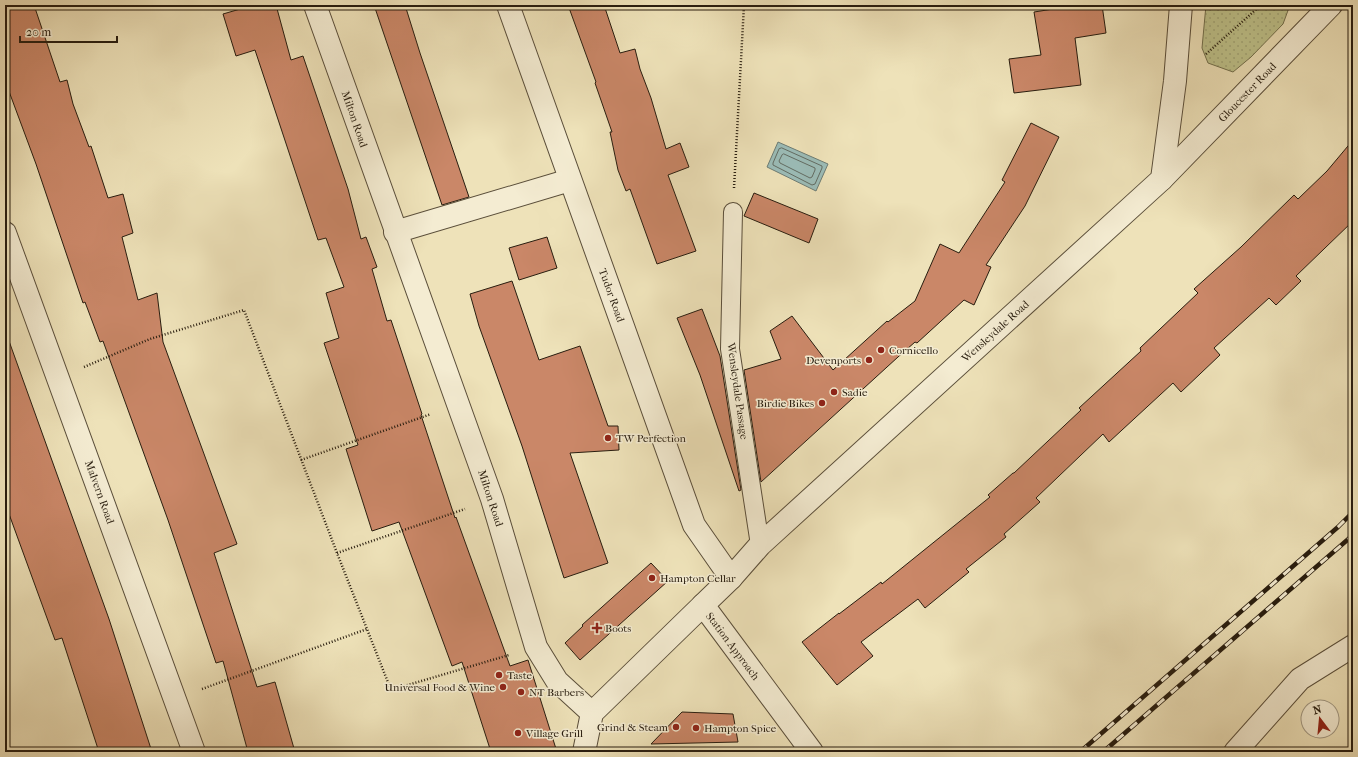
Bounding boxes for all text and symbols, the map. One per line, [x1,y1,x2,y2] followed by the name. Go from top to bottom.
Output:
[20,18,117,44] scale bar
[26,25,51,39] text: 20 m
[1216,59,1280,125] street label: Gloucester Road
[339,89,371,150] street label: Milton Road
[596,266,628,325] street label: Tudor Road
[958,297,1032,366] street label: Wensleydale Road
[724,341,751,441] street label: Wensleydale Passage
[889,344,938,357] place label: Cornicello
[876,345,886,355] marker: Cornicello
[806,354,861,367] place label: Devenports
[864,355,874,365] marker: Devenports
[842,386,868,399] place label: Sadie
[829,387,839,397] marker: Sadie
[757,397,814,410] place label: Birdie Bikes
[817,398,827,408] marker: Birdie Bikes
[616,432,687,445] place label: TW Perfection
[603,433,613,443] marker: TW Perfection
[82,459,117,527] street label: Malvern Road
[475,468,506,529] street label: Milton Road
[660,572,736,585] place label: Hampton Cellar
[647,573,657,583] marker: Hampton Cellar
[703,610,763,683] street label: Station Approach
[605,622,631,635] place label: Boots
[592,623,602,633] marker: Boots
[507,669,533,682] place label: Taste
[494,670,504,680] marker: Taste
[385,681,496,694] place label: Universal Food & Wine
[498,682,508,692] marker: Universal Food & Wine
[529,686,584,699] place label: NT Barbers
[516,687,526,697] marker: NT Barbers
[1300,699,1340,739] north arrow
[1312,702,1324,717] text: N
[597,721,669,734] place label: Grind & Steam
[671,722,681,732] marker: Grind & Steam
[704,722,777,735] place label: Hampton Spice
[691,723,701,733] marker: Hampton Spice
[525,727,583,740] place label: Village Grill
[513,728,523,738] marker: Village Grill

